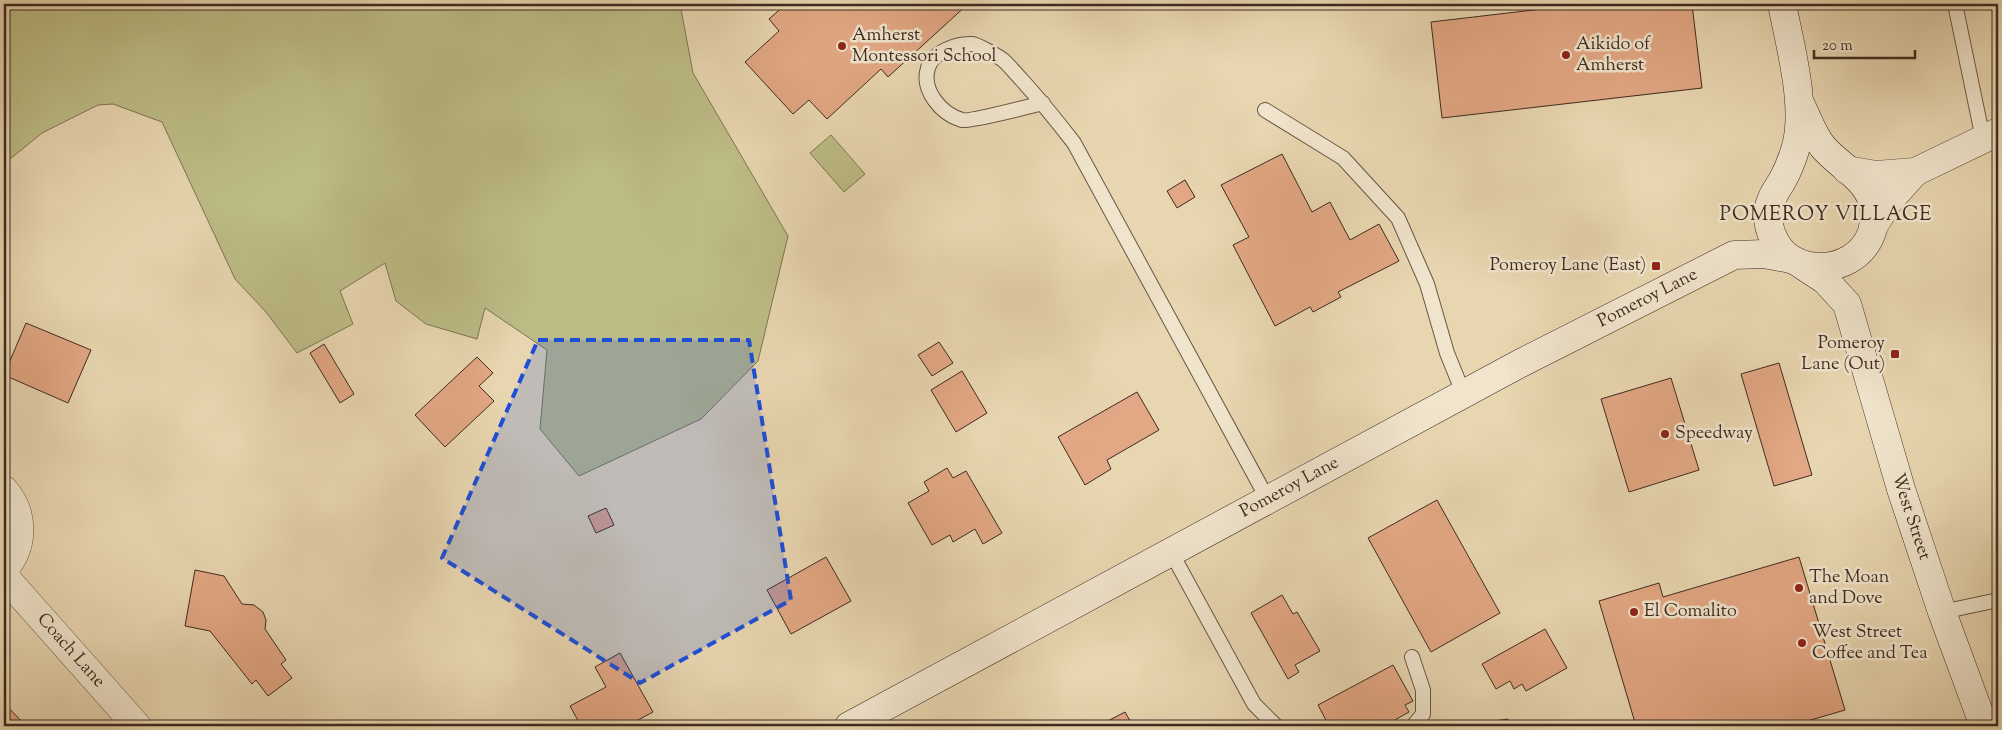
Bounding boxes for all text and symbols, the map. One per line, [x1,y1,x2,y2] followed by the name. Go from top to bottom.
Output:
[852,23,997,70] place label: Amherst Montessori School
[1814,28,1916,60] scale bar
[1576,32,1651,79] place label: Aikido of Amherst
[1822,36,1853,57] text: 20 m
[836,40,848,52] marker: Amherst Montessori School
[1560,49,1572,61] marker: Aikido of Amherst
[1720,201,1932,230] district label: POMEROY VILLAGE
[1490,253,1646,279] place label: Pomeroy Lane (East)
[1650,260,1662,272] marker: Pomeroy Lane (East)
[1593,262,1702,335] street label: Pomeroy Lane
[1801,331,1885,378] place label: Pomeroy Lane (Out)
[1889,348,1901,360] marker: Pomeroy Lane (Out)
[1675,421,1753,447] place label: Speedway
[1659,428,1671,440] marker: Speedway
[1236,450,1344,525] street label: Pomeroy Lane
[1884,470,1937,564] street label: West Street
[1809,565,1890,612] place label: The Moan and Dove
[1793,582,1805,594] marker: The Moan and Dove
[1644,599,1737,625] place label: El Comalito
[1628,606,1640,618] marker: El Comalito
[30,608,111,694] street label: Coach Lane
[1812,620,1928,667] place label: West Street Coffee and Tea
[1796,637,1808,649] marker: West Street Coffee and Tea

